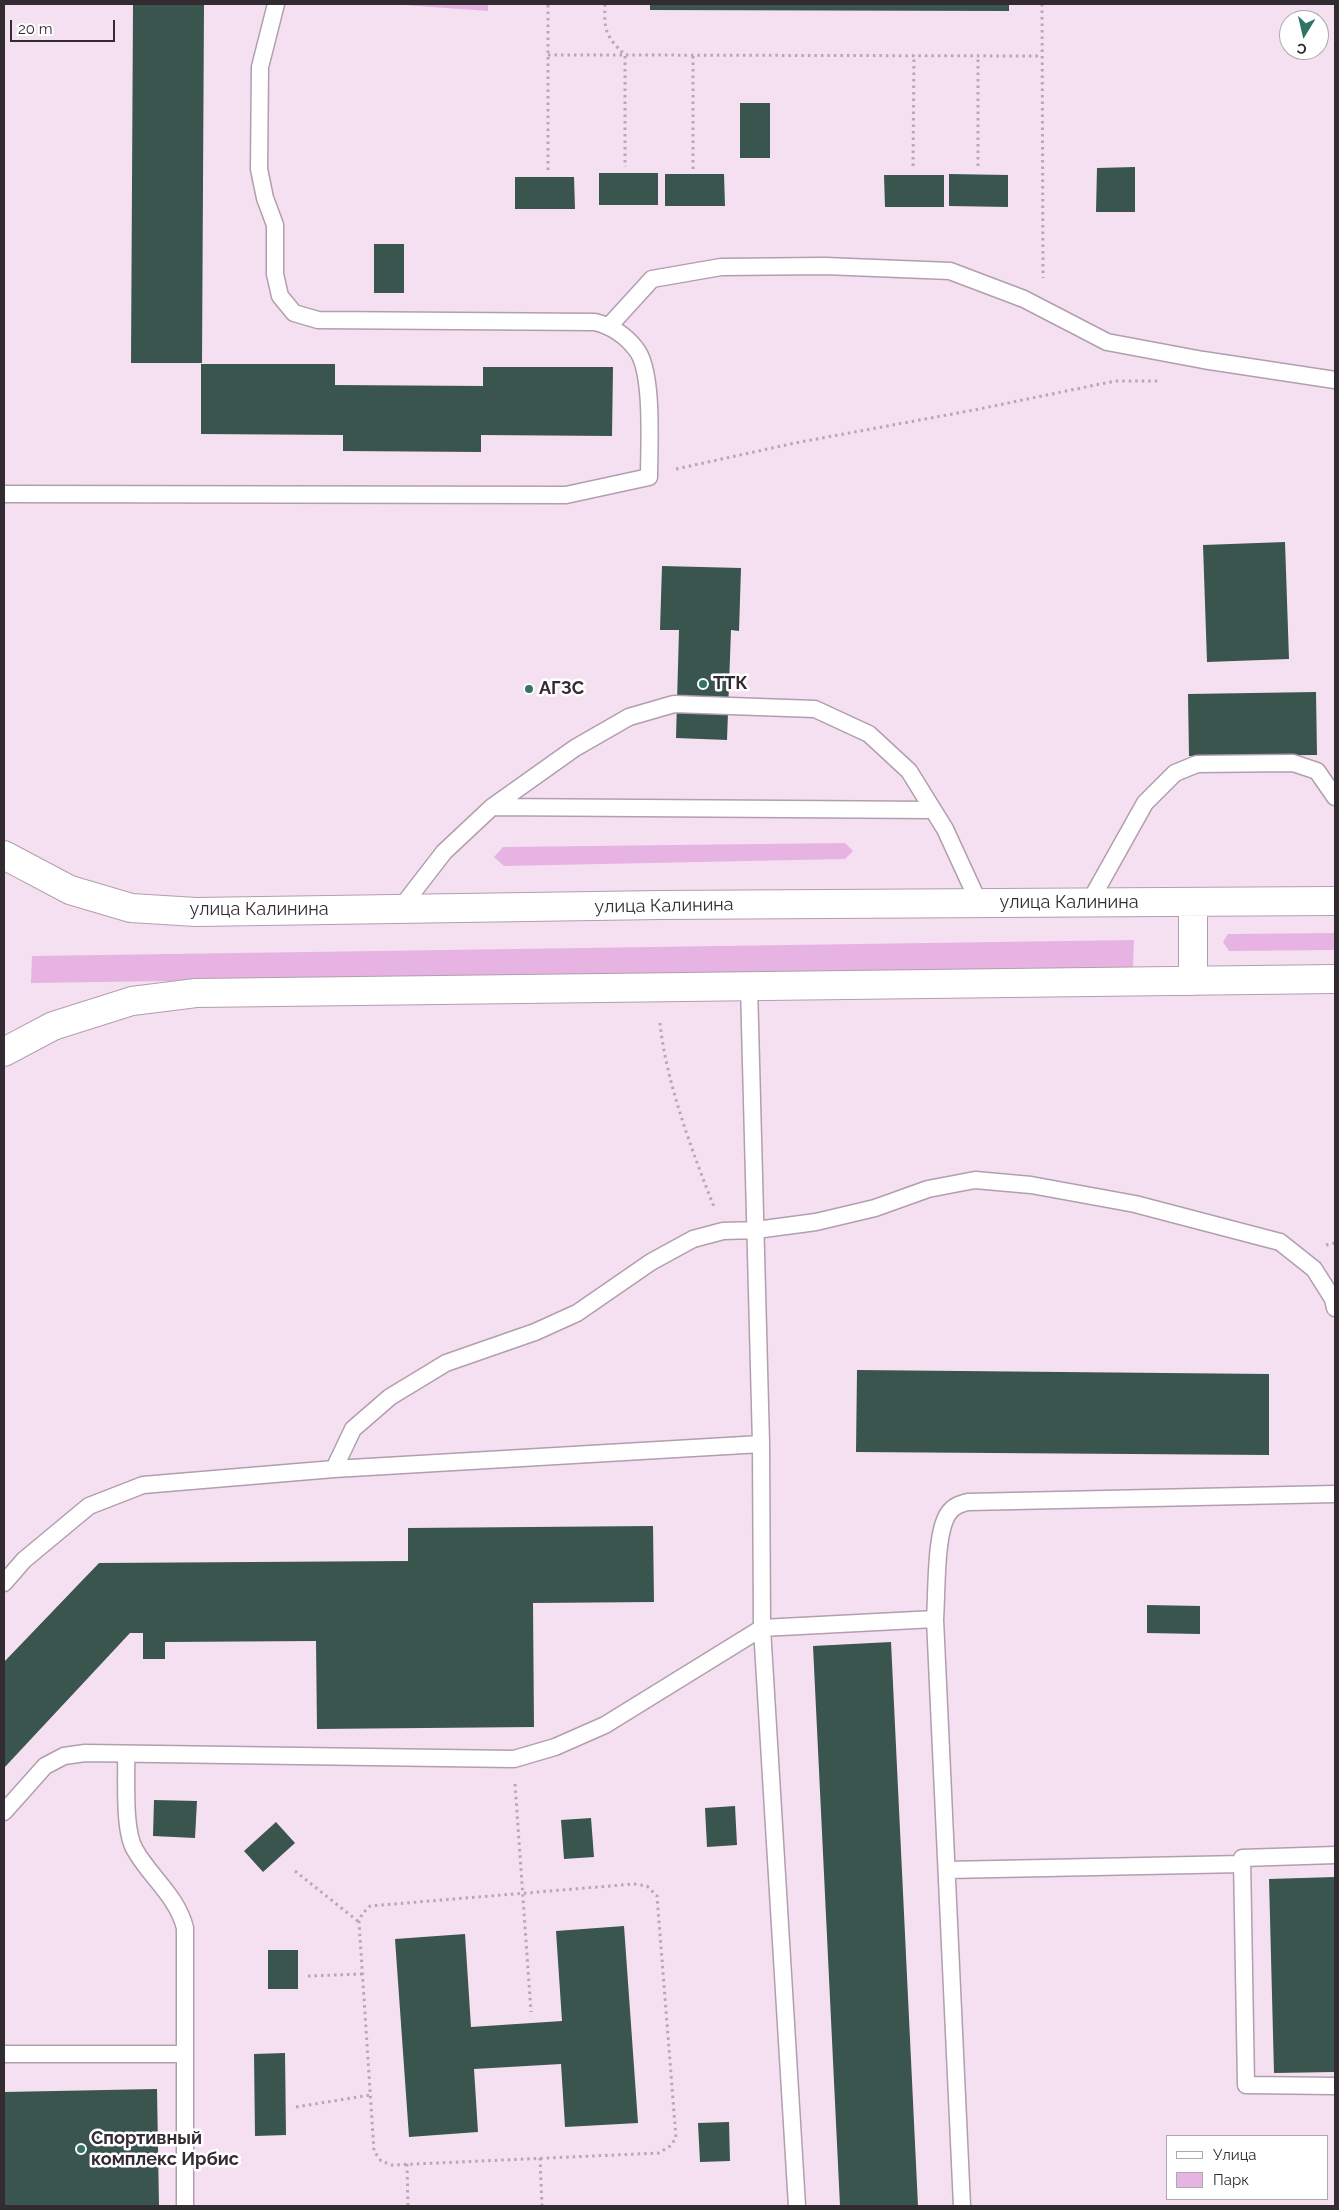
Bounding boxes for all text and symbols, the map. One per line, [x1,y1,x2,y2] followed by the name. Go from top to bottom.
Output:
[12,10,118,42] scale bar
[1279,10,1329,60] north arrow
[18,20,53,38] text: 20 m
[1296,40,1308,57] text: С
[713,673,748,695] place label: ТТК
[539,678,584,700] place label: АГЗС
[697,678,709,690] marker: ТТК
[523,683,535,695] marker: АГЗС
[999,892,1139,914] street label: улица Калинина
[594,894,734,918] street label: улица Калинина
[189,899,329,921] street label: улица Калинина
[91,2128,239,2170] place label: Спортивный комплекс Ирбис
[1166,2135,1329,2200] legend
[75,2143,87,2155] marker: Спортивный комплекс Ирбис
[1213,2146,1257,2164] text: Улица
[1213,2171,1249,2189] text: Парк

